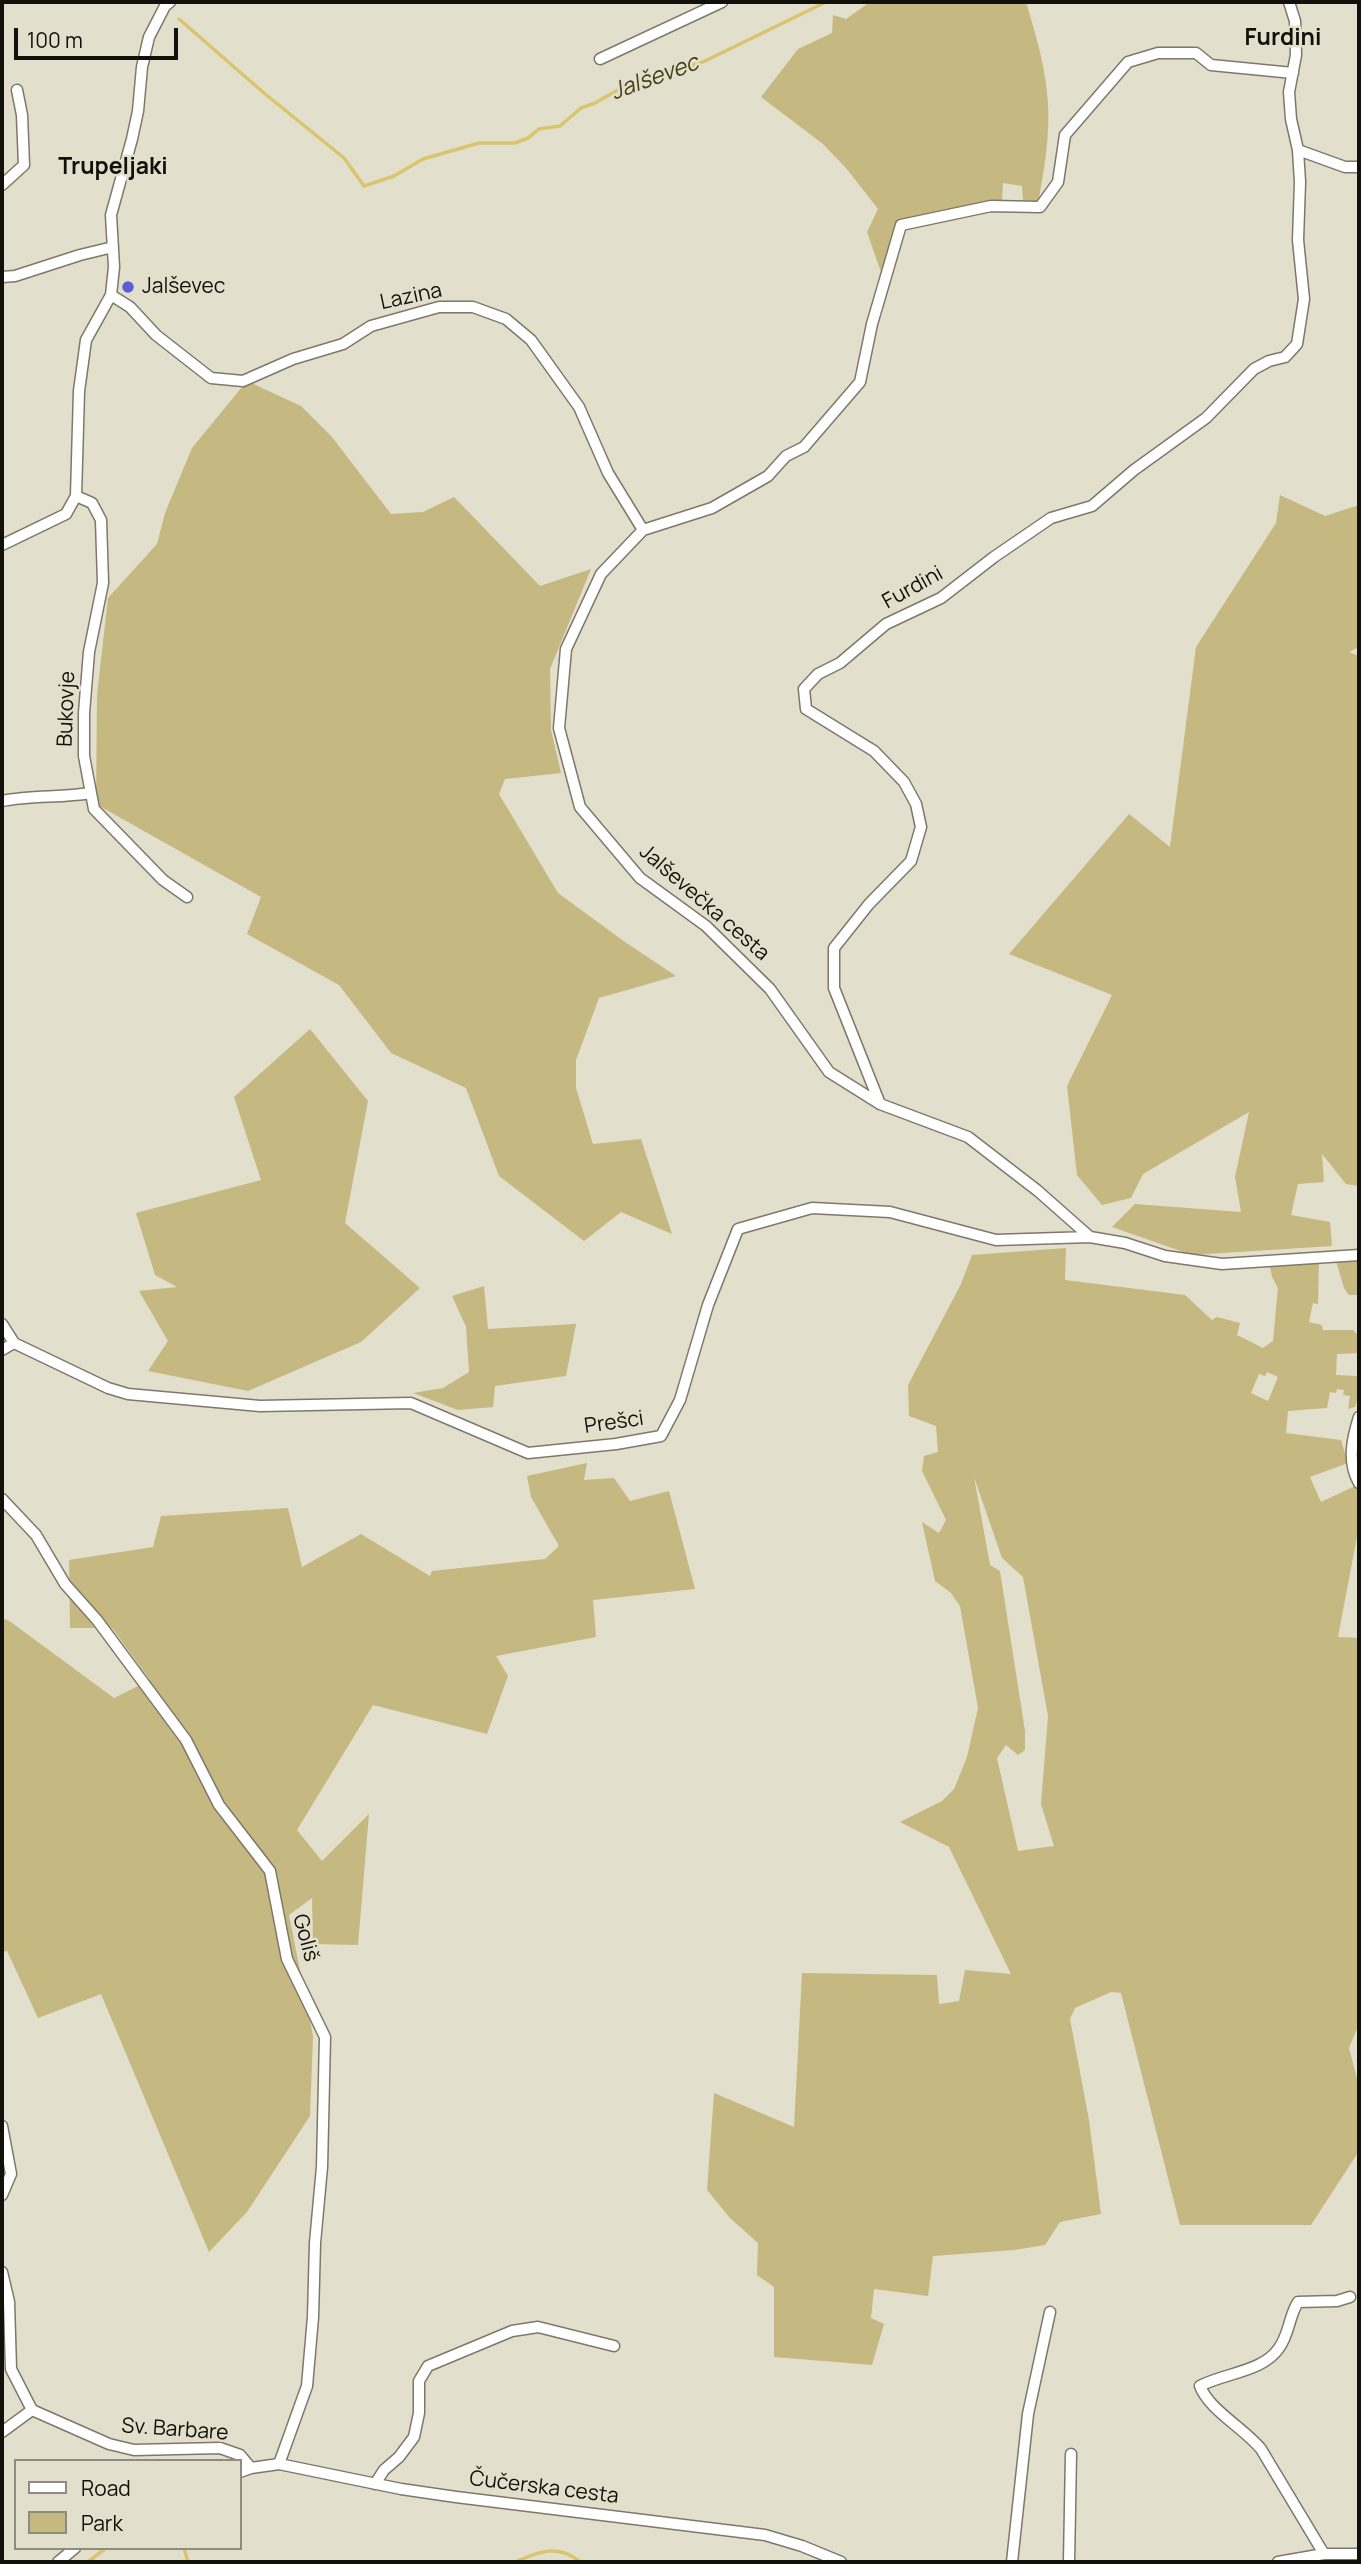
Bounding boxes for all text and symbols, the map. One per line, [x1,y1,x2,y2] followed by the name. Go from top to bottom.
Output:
[18,14,182,58] scale bar
[1245,25,1321,53] district label: Furdini
[27,26,83,54] text: 100 m
[607,49,703,107] water label: Jalševec
[58,154,168,182] district label: Trupeljaki
[142,274,225,300] place label: Jalševec
[378,278,444,316] street label: Lazina
[120,279,136,295] marker: Jalševec
[878,561,948,615] street label: Furdini
[53,671,81,747] street label: Bukovje
[634,840,774,966] street label: Jalševečka cesta
[583,1406,645,1440] street label: Prešci
[287,1912,323,1964] street label: Goliš
[121,2414,229,2446] street label: Sv. Barbare
[14,2459,242,2550] legend
[468,2466,620,2510] street label: Čučerska cesta
[81,2474,131,2502] text: Road
[81,2509,123,2537] text: Park

